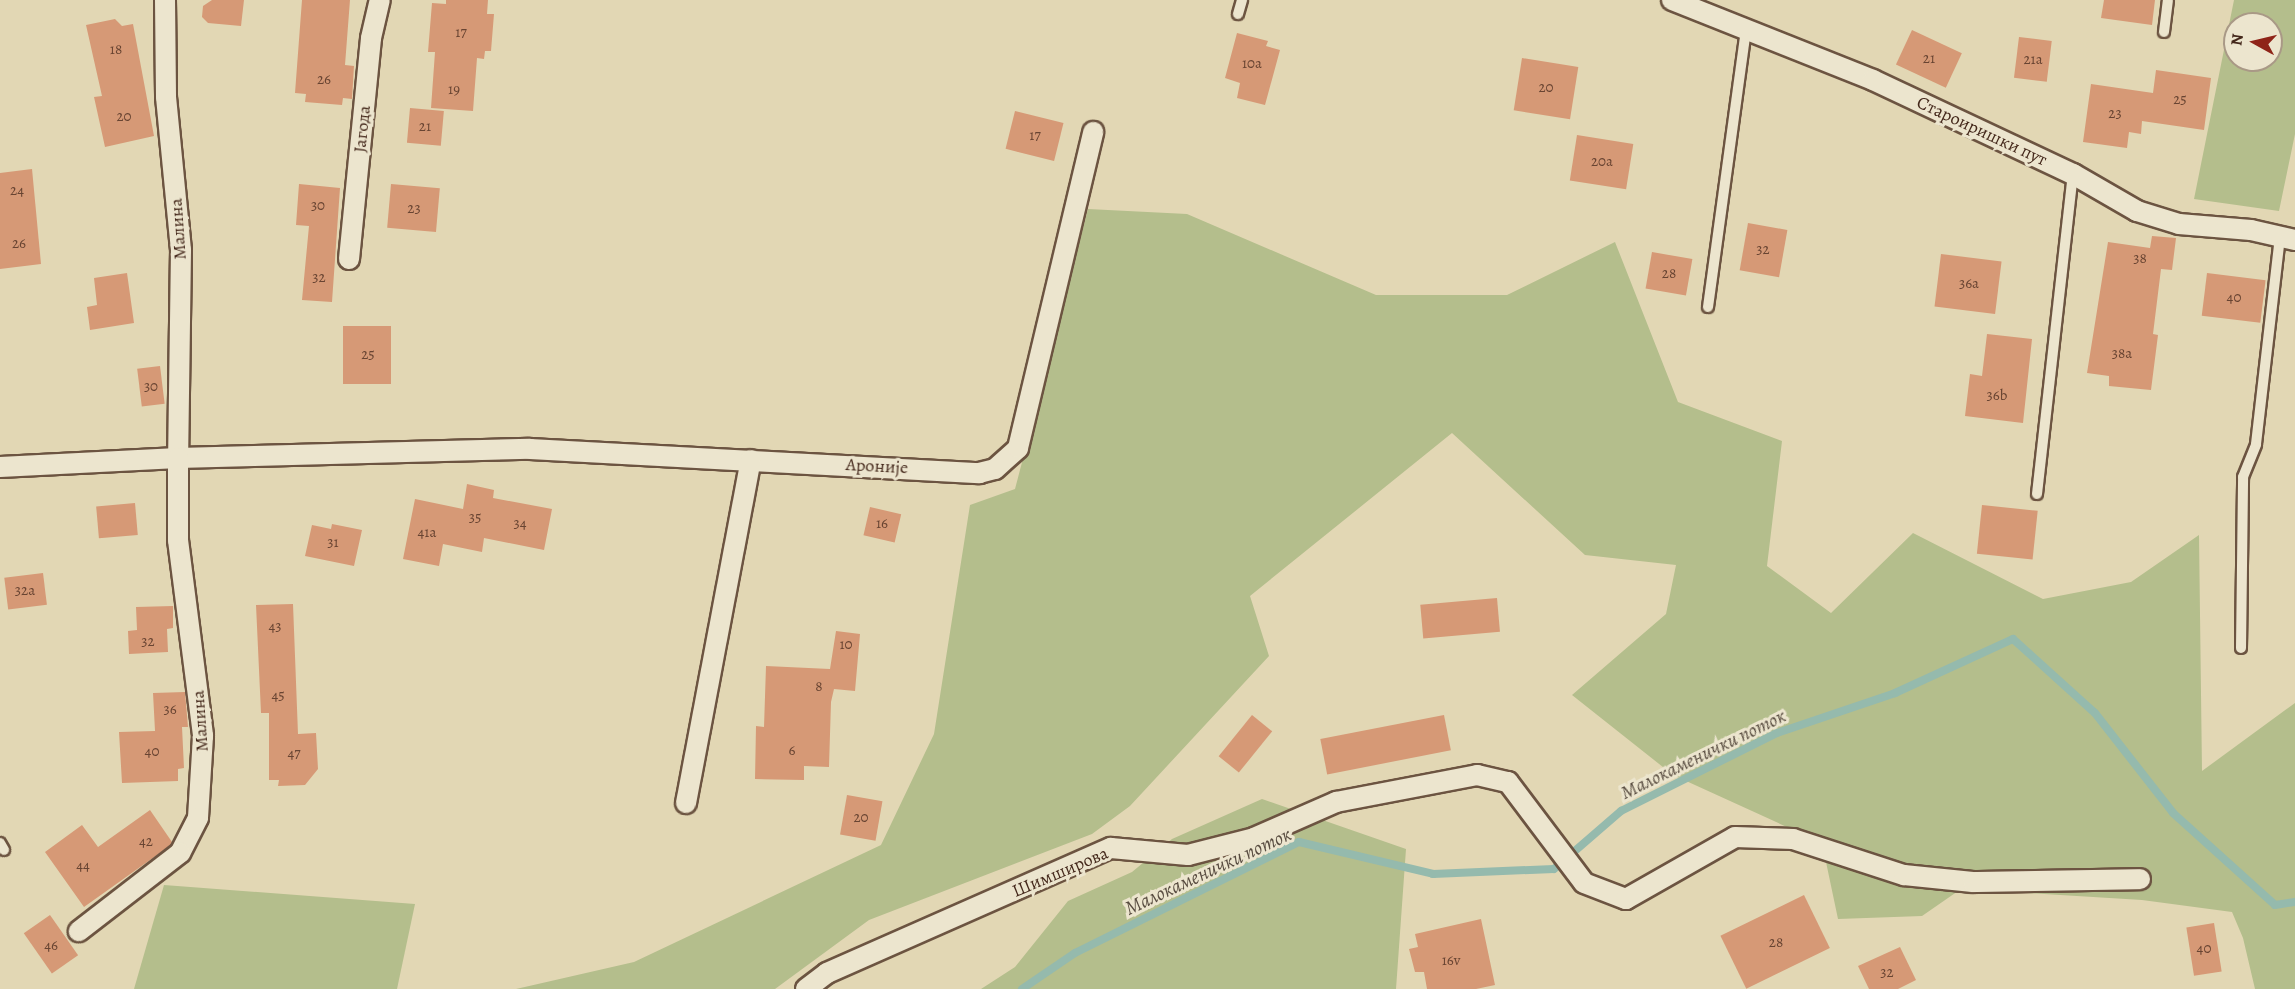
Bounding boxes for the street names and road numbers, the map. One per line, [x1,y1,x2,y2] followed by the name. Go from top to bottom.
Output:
[1913,91,2051,171] street label: Староиришки пут
[349,104,375,154] street label: Јагода
[165,198,191,260] street label: Малина
[845,454,909,478] street label: Ароније
[187,690,213,752] street label: Малина
[1009,842,1111,902] street label: Шимширова

